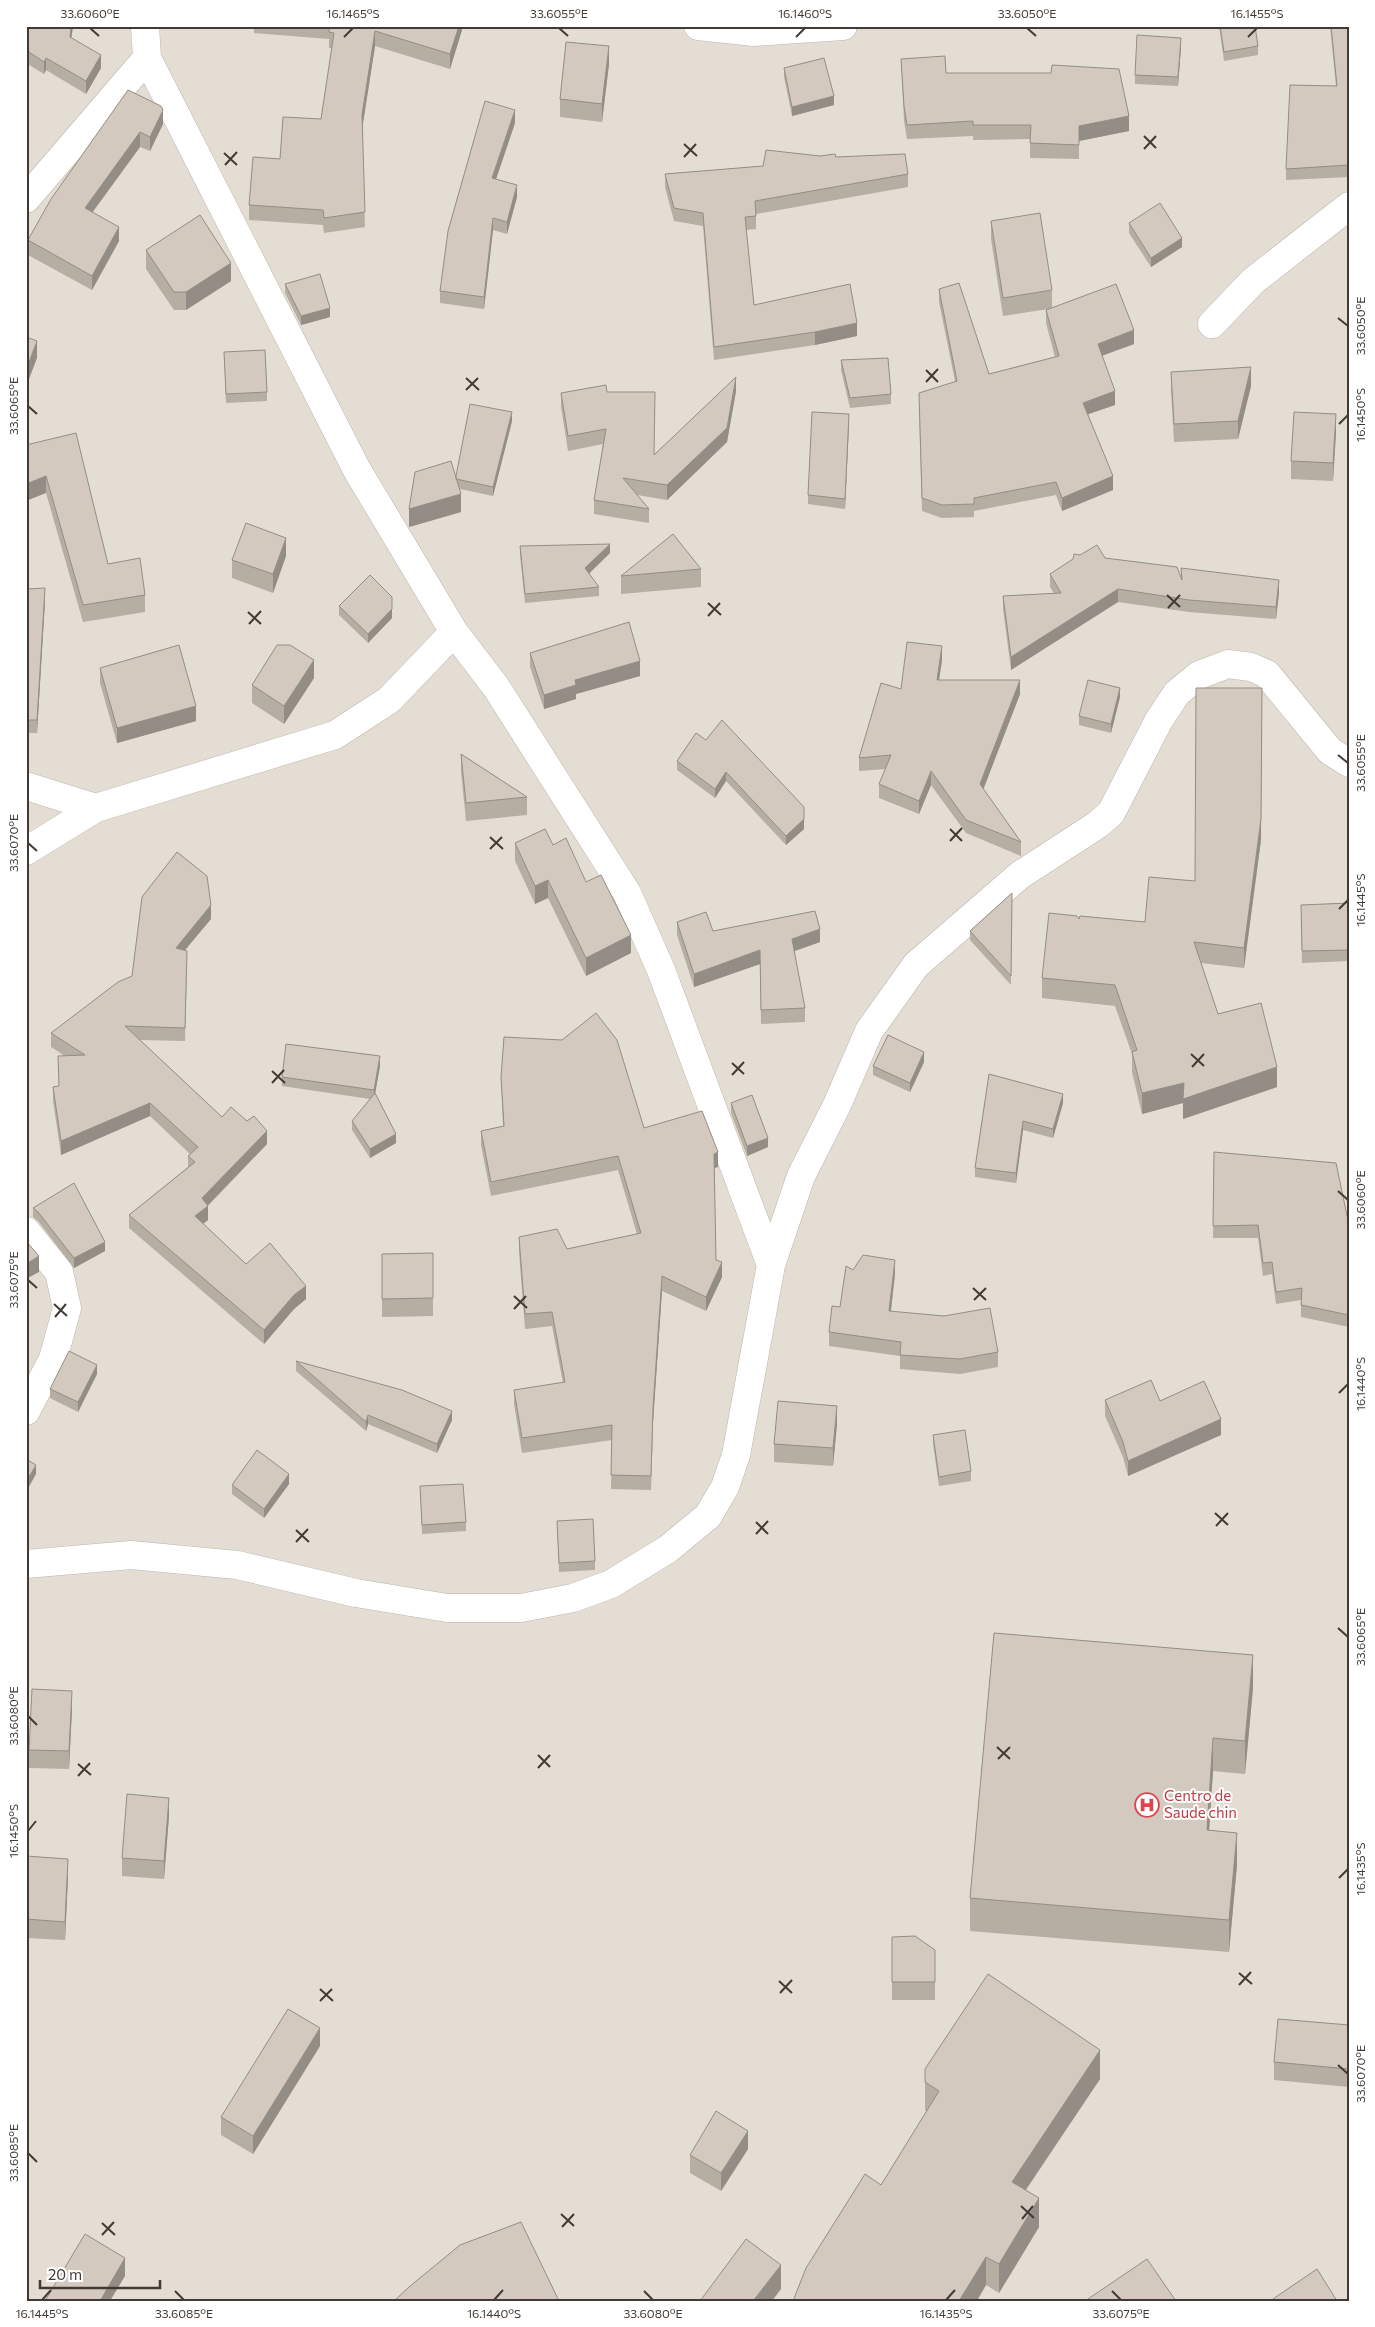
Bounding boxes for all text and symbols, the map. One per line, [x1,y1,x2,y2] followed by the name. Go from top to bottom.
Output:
[60,6,120,20] text: 33.6060°E
[326,6,380,20] text: 16.1465°S
[530,6,588,20] text: 33.6055°E
[778,6,832,20] text: 16.1460°S
[998,6,1056,20] text: 33.6050°E
[1231,6,1283,20] text: 16.1455°S
[1353,297,1367,355] text: 33.6050°E
[6,377,20,435] text: 33.6065°E
[1353,388,1367,442] text: 16.1450°S
[1353,734,1367,792] text: 33.6055°E
[6,814,20,872] text: 33.6070°E
[1353,873,1367,927] text: 16.1445°S
[1353,1170,1367,1230] text: 33.6060°E
[6,1251,20,1309] text: 33.6075°E
[1353,1357,1367,1411] text: 16.1440°S
[1353,1608,1367,1666] text: 33.6065°E
[6,1686,20,1746] text: 33.6080°E
[1164,1786,1237,1821] place label: Centro de Saude chin
[1134,1792,1160,1818] hospital icon: Centro de Saude chin
[6,1804,20,1858] text: 16.1450°S
[1353,1843,1367,1895] text: 16.1435°S
[1353,2045,1367,2103] text: 33.6070°E
[6,2124,20,2182] text: 33.6085°E
[40,2257,160,2289] scale bar
[48,2265,82,2283] text: 20 m
[15,2306,69,2320] text: 16.1445°S
[155,2306,213,2320] text: 33.6085°E
[467,2306,521,2320] text: 16.1440°S
[623,2306,683,2320] text: 33.6080°E
[920,2306,972,2320] text: 16.1435°S
[1092,2306,1150,2320] text: 33.6075°E

